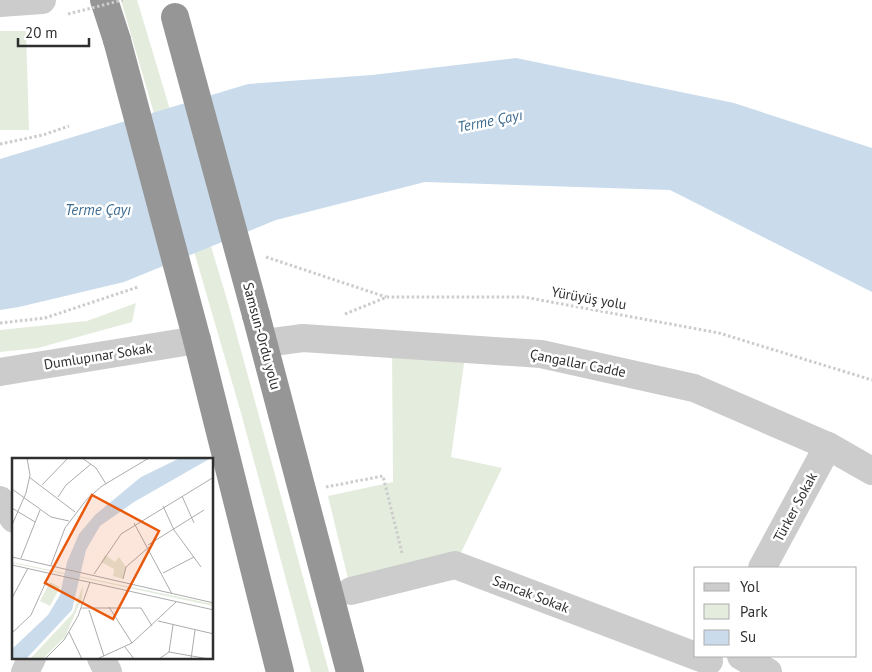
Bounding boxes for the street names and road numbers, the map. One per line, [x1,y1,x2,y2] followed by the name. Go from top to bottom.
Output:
[239,280,285,392] street label: Samsun-Ordu yolu
[550,283,628,313] street label: Yürüyüş yolu
[43,339,154,373] street label: Dumlupınar Sokak
[529,345,627,381] street label: Çangallar Cadde
[769,469,821,545] street label: Türker Sokak
[490,571,572,617] street label: Sancak Sokak

